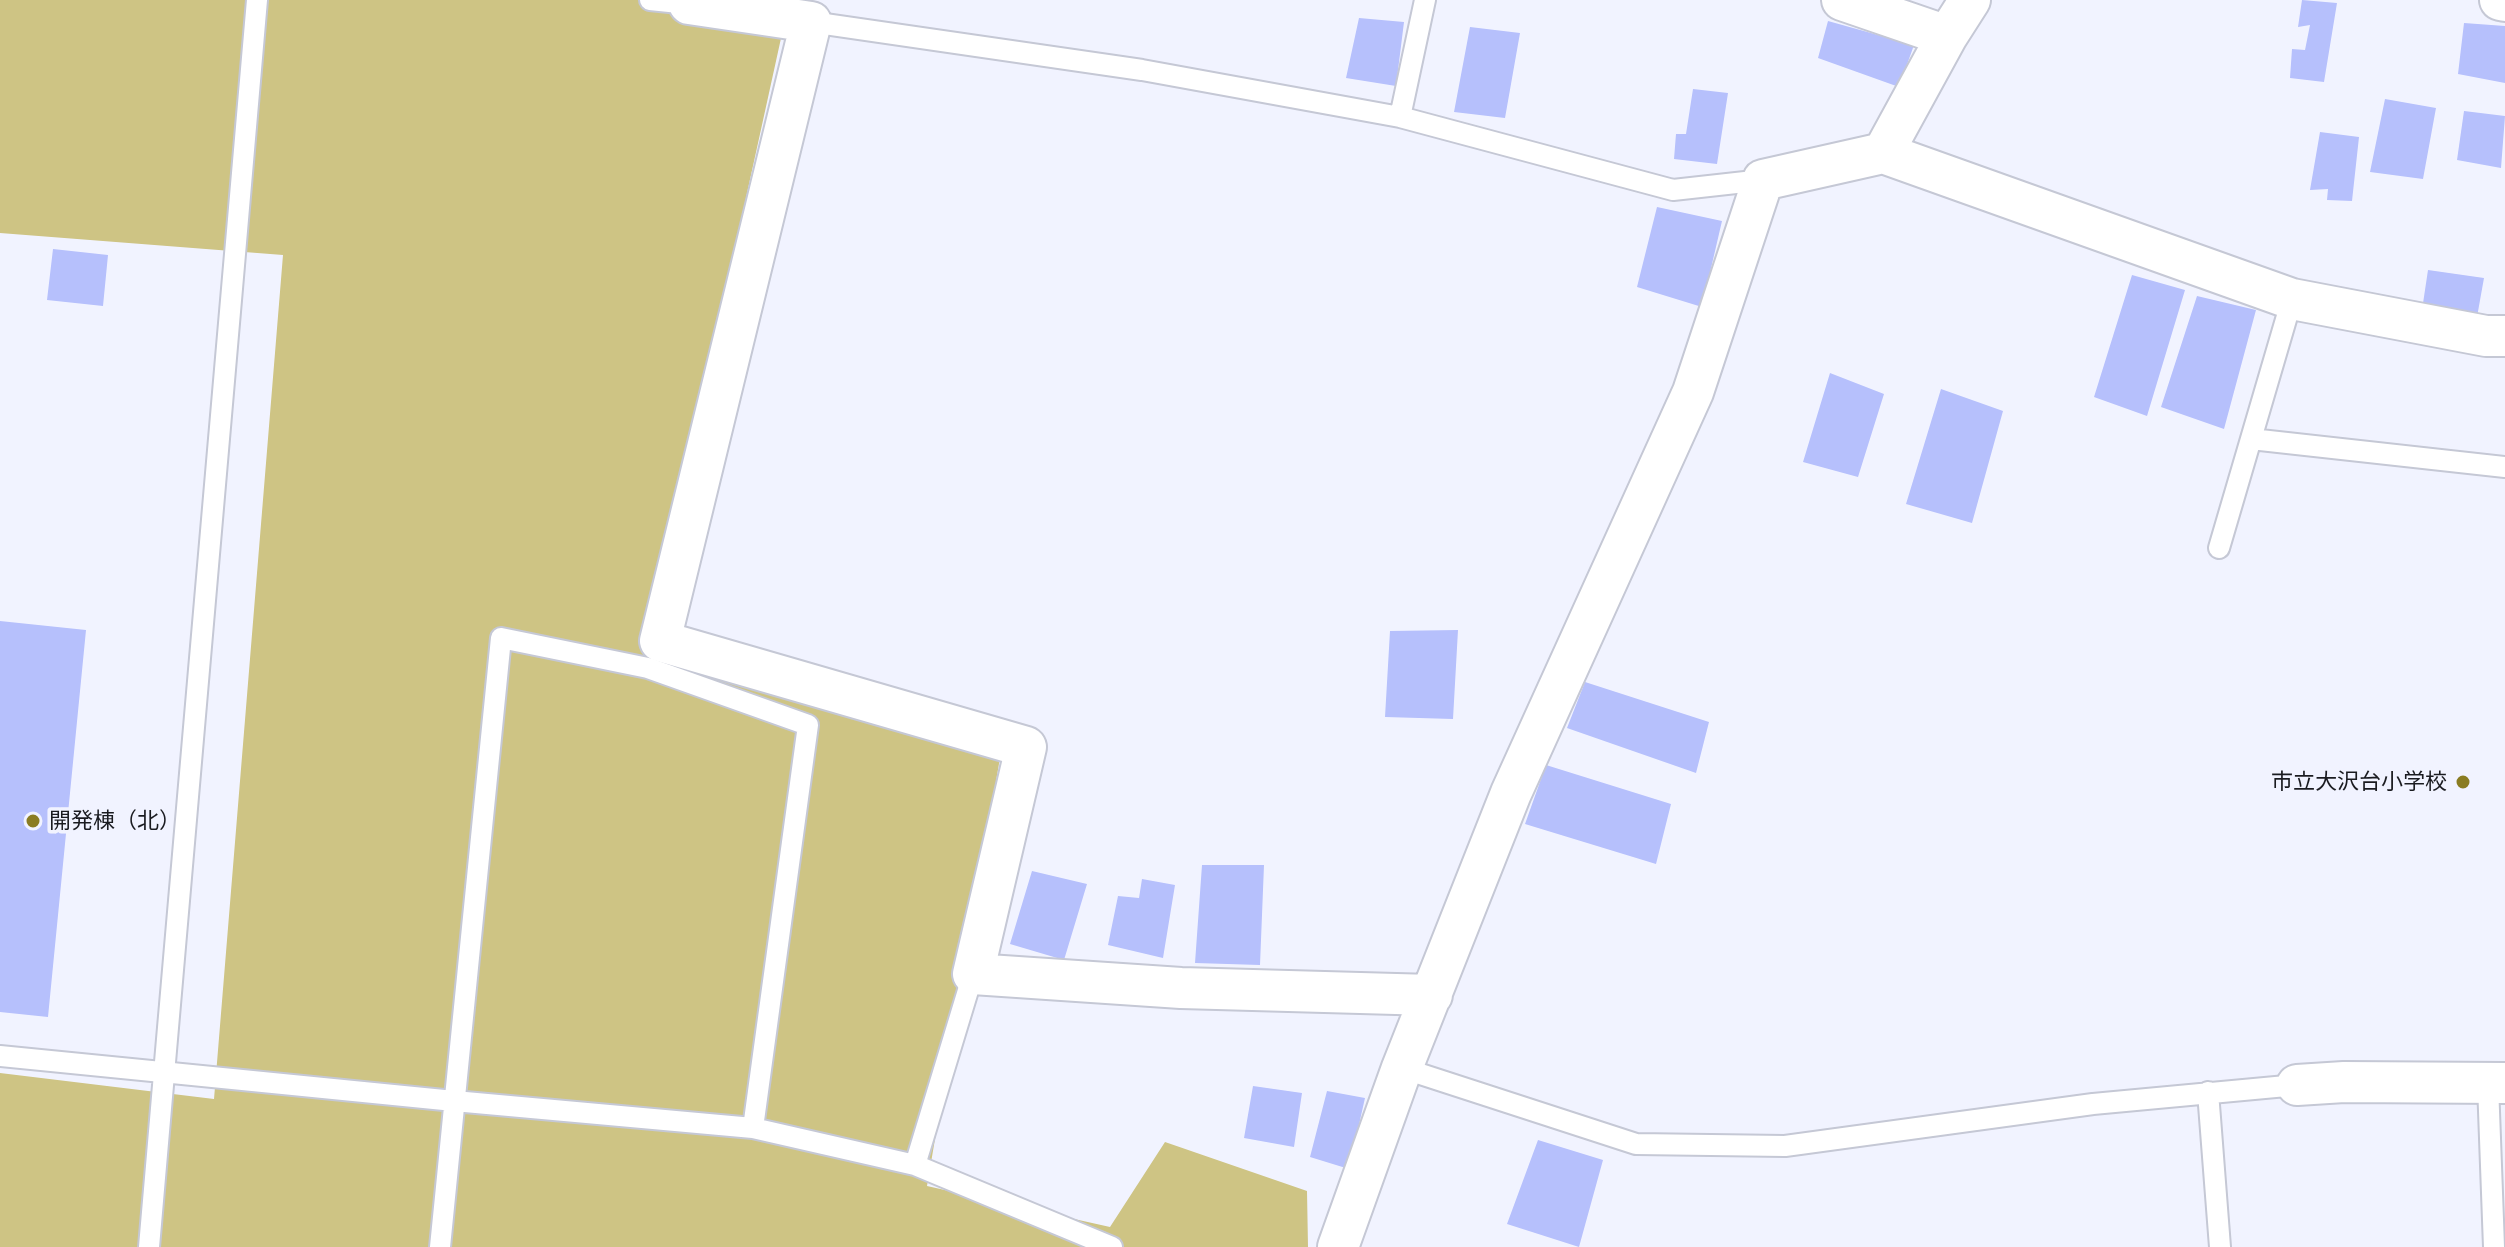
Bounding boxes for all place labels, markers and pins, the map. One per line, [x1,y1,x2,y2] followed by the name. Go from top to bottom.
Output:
[2271,769,2447,795] place label: 市立大沢台小学校
[2454,773,2472,791] marker: 市立大沢台小学校
[49,808,181,834] place label: 開発棟（北）
[24,812,42,830] marker: 開発棟（北）

